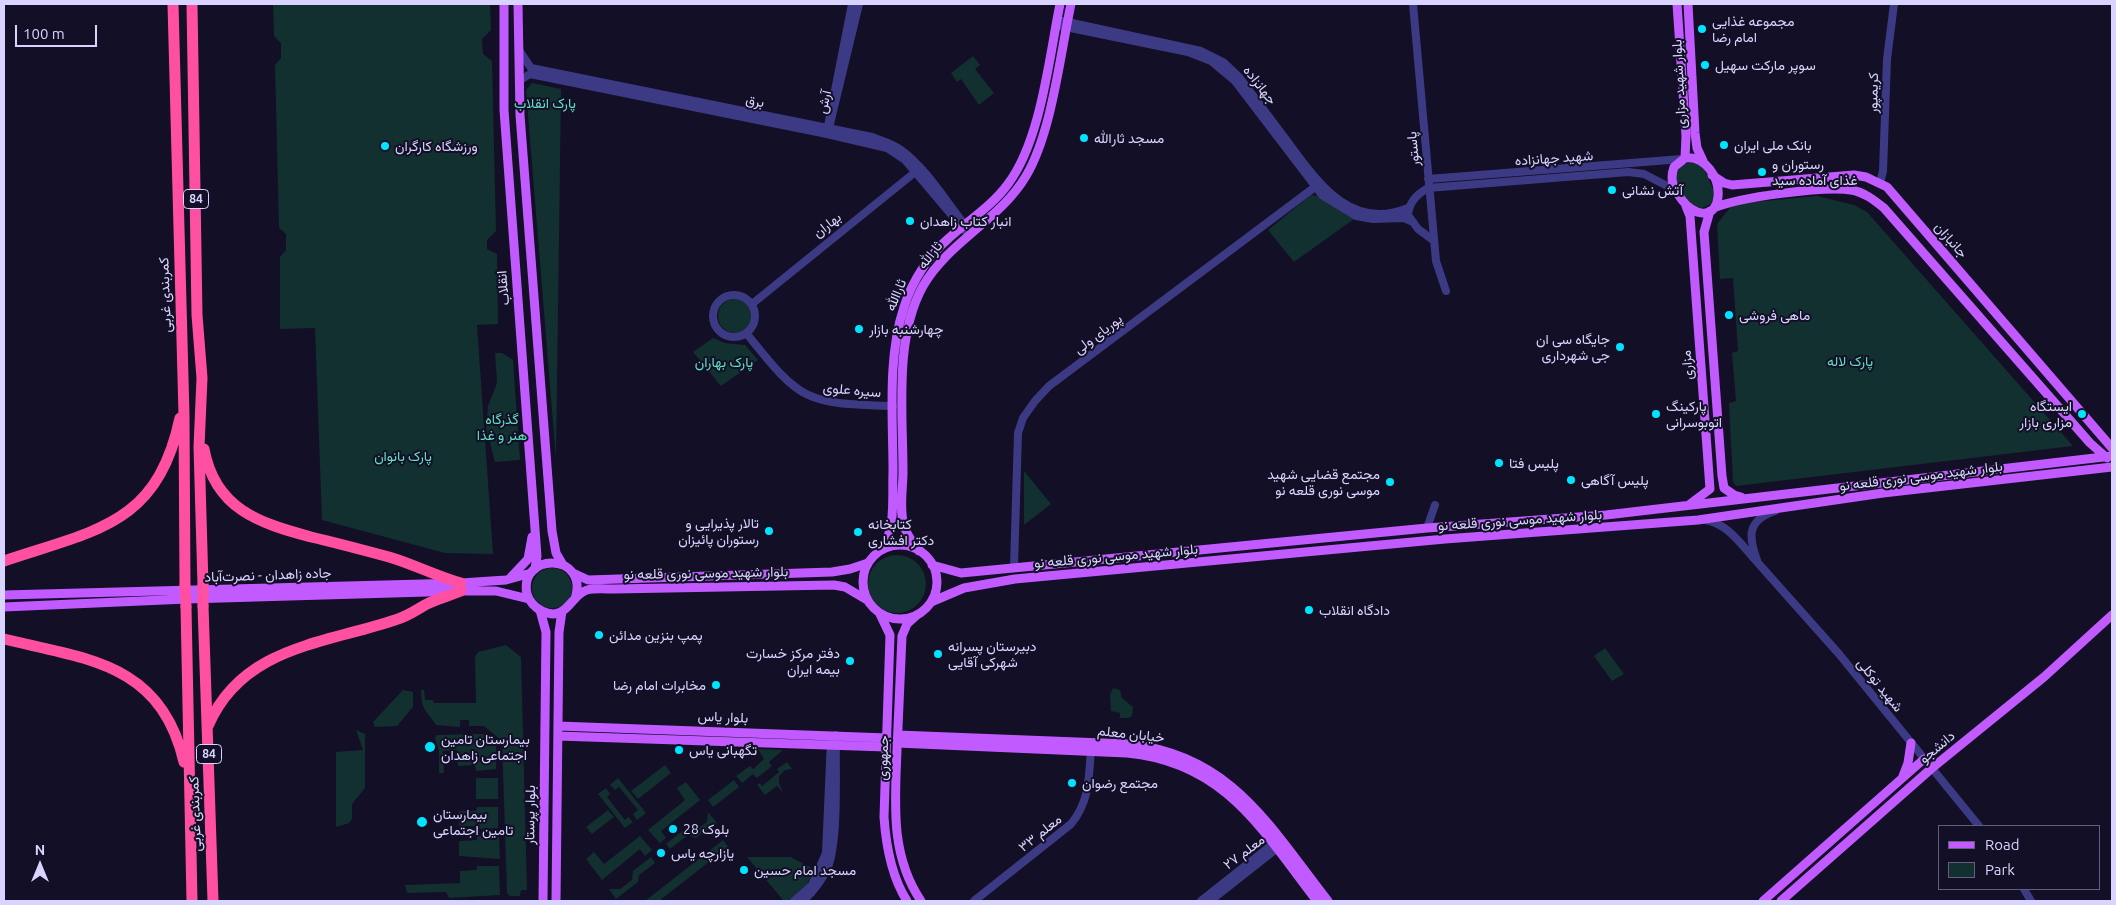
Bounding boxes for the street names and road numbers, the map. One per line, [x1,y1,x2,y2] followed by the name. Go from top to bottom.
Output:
[1668,39,1690,129] street label: بلوار شهید مزاری
[1240,62,1280,108] street label: جهانزاده
[1864,72,1882,114] street label: کریمپور
[813,89,835,115] street label: آرش
[744,91,766,111] street label: برق
[1403,131,1423,167] street label: پاستور
[1514,147,1594,169] street label: شهید جهانزاده
[184,190,208,208] road number: 84
[809,209,845,241] street label: بهاران
[1931,219,1971,261] street label: جانبازان
[914,238,946,272] street label: ثارالله
[155,257,175,333] street label: کمربندی غربی
[493,270,513,306] street label: انقلاب
[882,277,910,313] street label: ثاراالله
[1070,310,1126,358] street label: پوریای ولی
[1678,350,1696,380] street label: مزاری
[822,379,882,401] street label: سیره علوی
[1838,458,2004,494] street label: بلوار شهید موسی نوری قلعه نو
[1437,506,1603,534] street label: بلوار شهید موسی نوری قلعه نو
[1033,540,1199,572] street label: بلوار شهید موسی نوری قلعه نو
[624,563,788,583] street label: بلوار شهید موسی نوری قلعه نو
[204,564,332,586] street label: جاده زاهدان - نصرت‌آباد
[1853,655,1907,715] street label: شهید توکلی
[697,708,749,726] street label: بلوار یاس
[1097,722,1165,746] street label: خیابان معلم
[1916,727,1958,767] street label: دانشجو
[874,735,892,781] street label: جمهوری
[196,744,222,764] road number: 84
[185,776,205,852] street label: کمربندی غربی
[521,785,539,845] street label: بلوار پرستار
[1015,811,1065,855] street label: معلم ۳۳
[1220,831,1268,873] street label: معلم ۲۷

